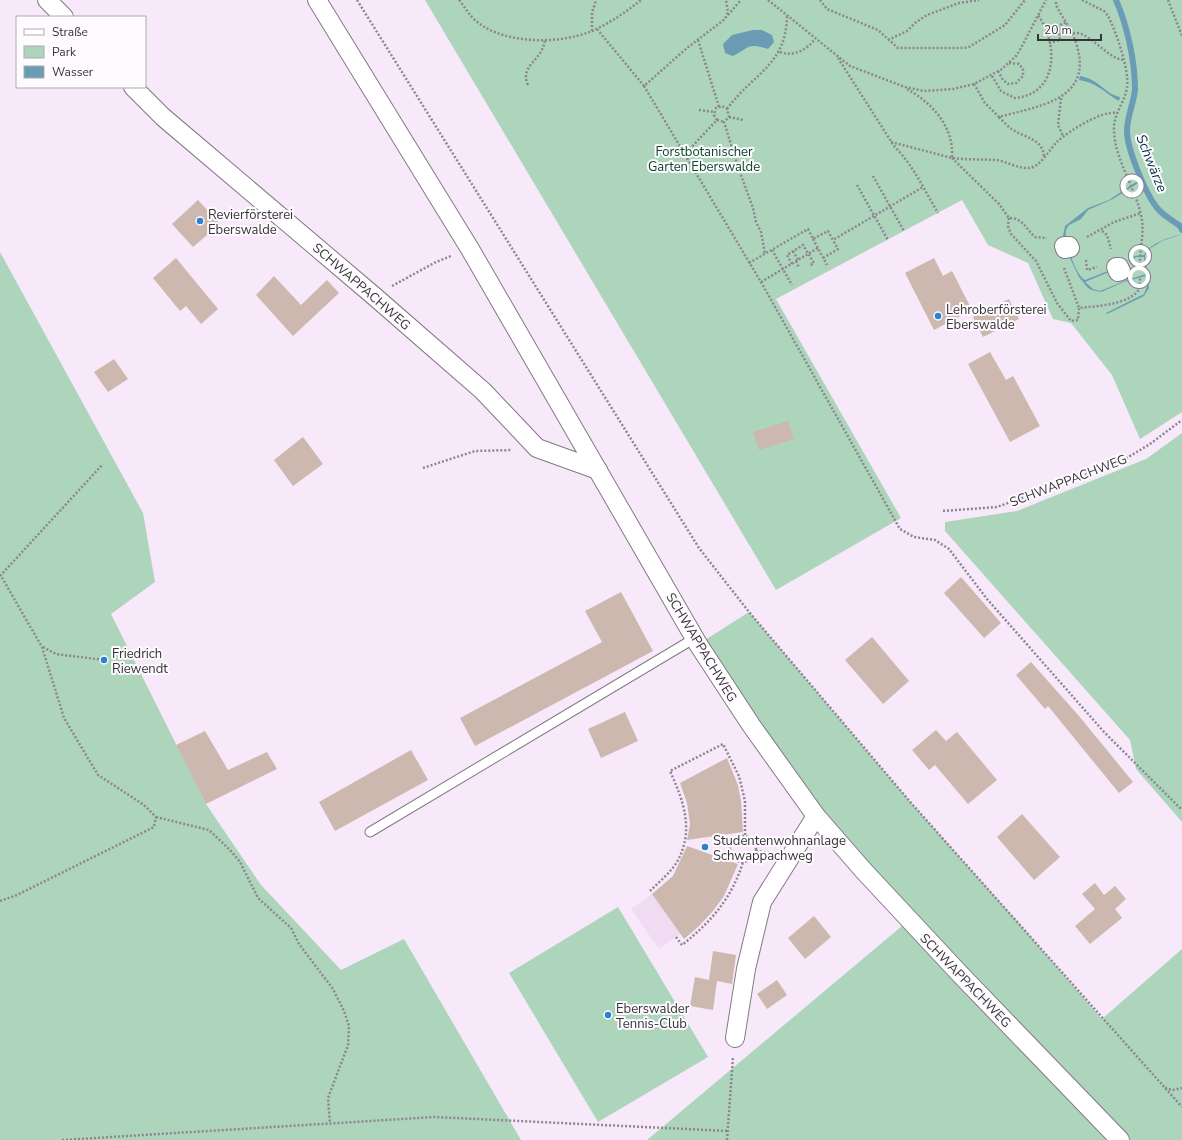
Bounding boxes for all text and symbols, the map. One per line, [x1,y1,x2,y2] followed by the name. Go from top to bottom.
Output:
[16,16,146,88] legend
[1038,16,1101,42] scale bar
[1044,22,1072,38] text: 20 m
[52,24,88,40] text: Straße
[52,44,77,60] text: Park
[52,64,94,80] text: Wasser
[1131,131,1172,195] water label: Schwärze
[648,143,760,176] park label: Forstbotanischer Garten Eberswalde
[208,206,293,239] place label: Revierförsterei Eberswalde
[195,216,205,226] marker: Revierförsterei Eberswalde
[308,239,414,334] street label: SCHWAPPACHWEG
[946,301,1047,334] place label: Lehroberförsterei Eberswalde
[933,311,943,321] marker: Lehroberförsterei Eberswalde
[1007,450,1130,512] street label: SCHWAPPACHWEG
[661,590,741,706] street label: SCHWAPPACHWEG
[112,645,168,678] place label: Friedrich Riewendt
[99,655,109,665] marker: Friedrich Riewendt
[713,832,846,865] place label: Studentenwohnanlage Schwappachweg
[700,842,710,852] marker: Studentenwohnanlage Schwappachweg
[916,930,1015,1032] street label: SCHWAPPACHWEG
[616,1000,690,1033] place label: Eberswalder Tennis-Club
[603,1010,613,1020] marker: Eberswalder Tennis-Club

